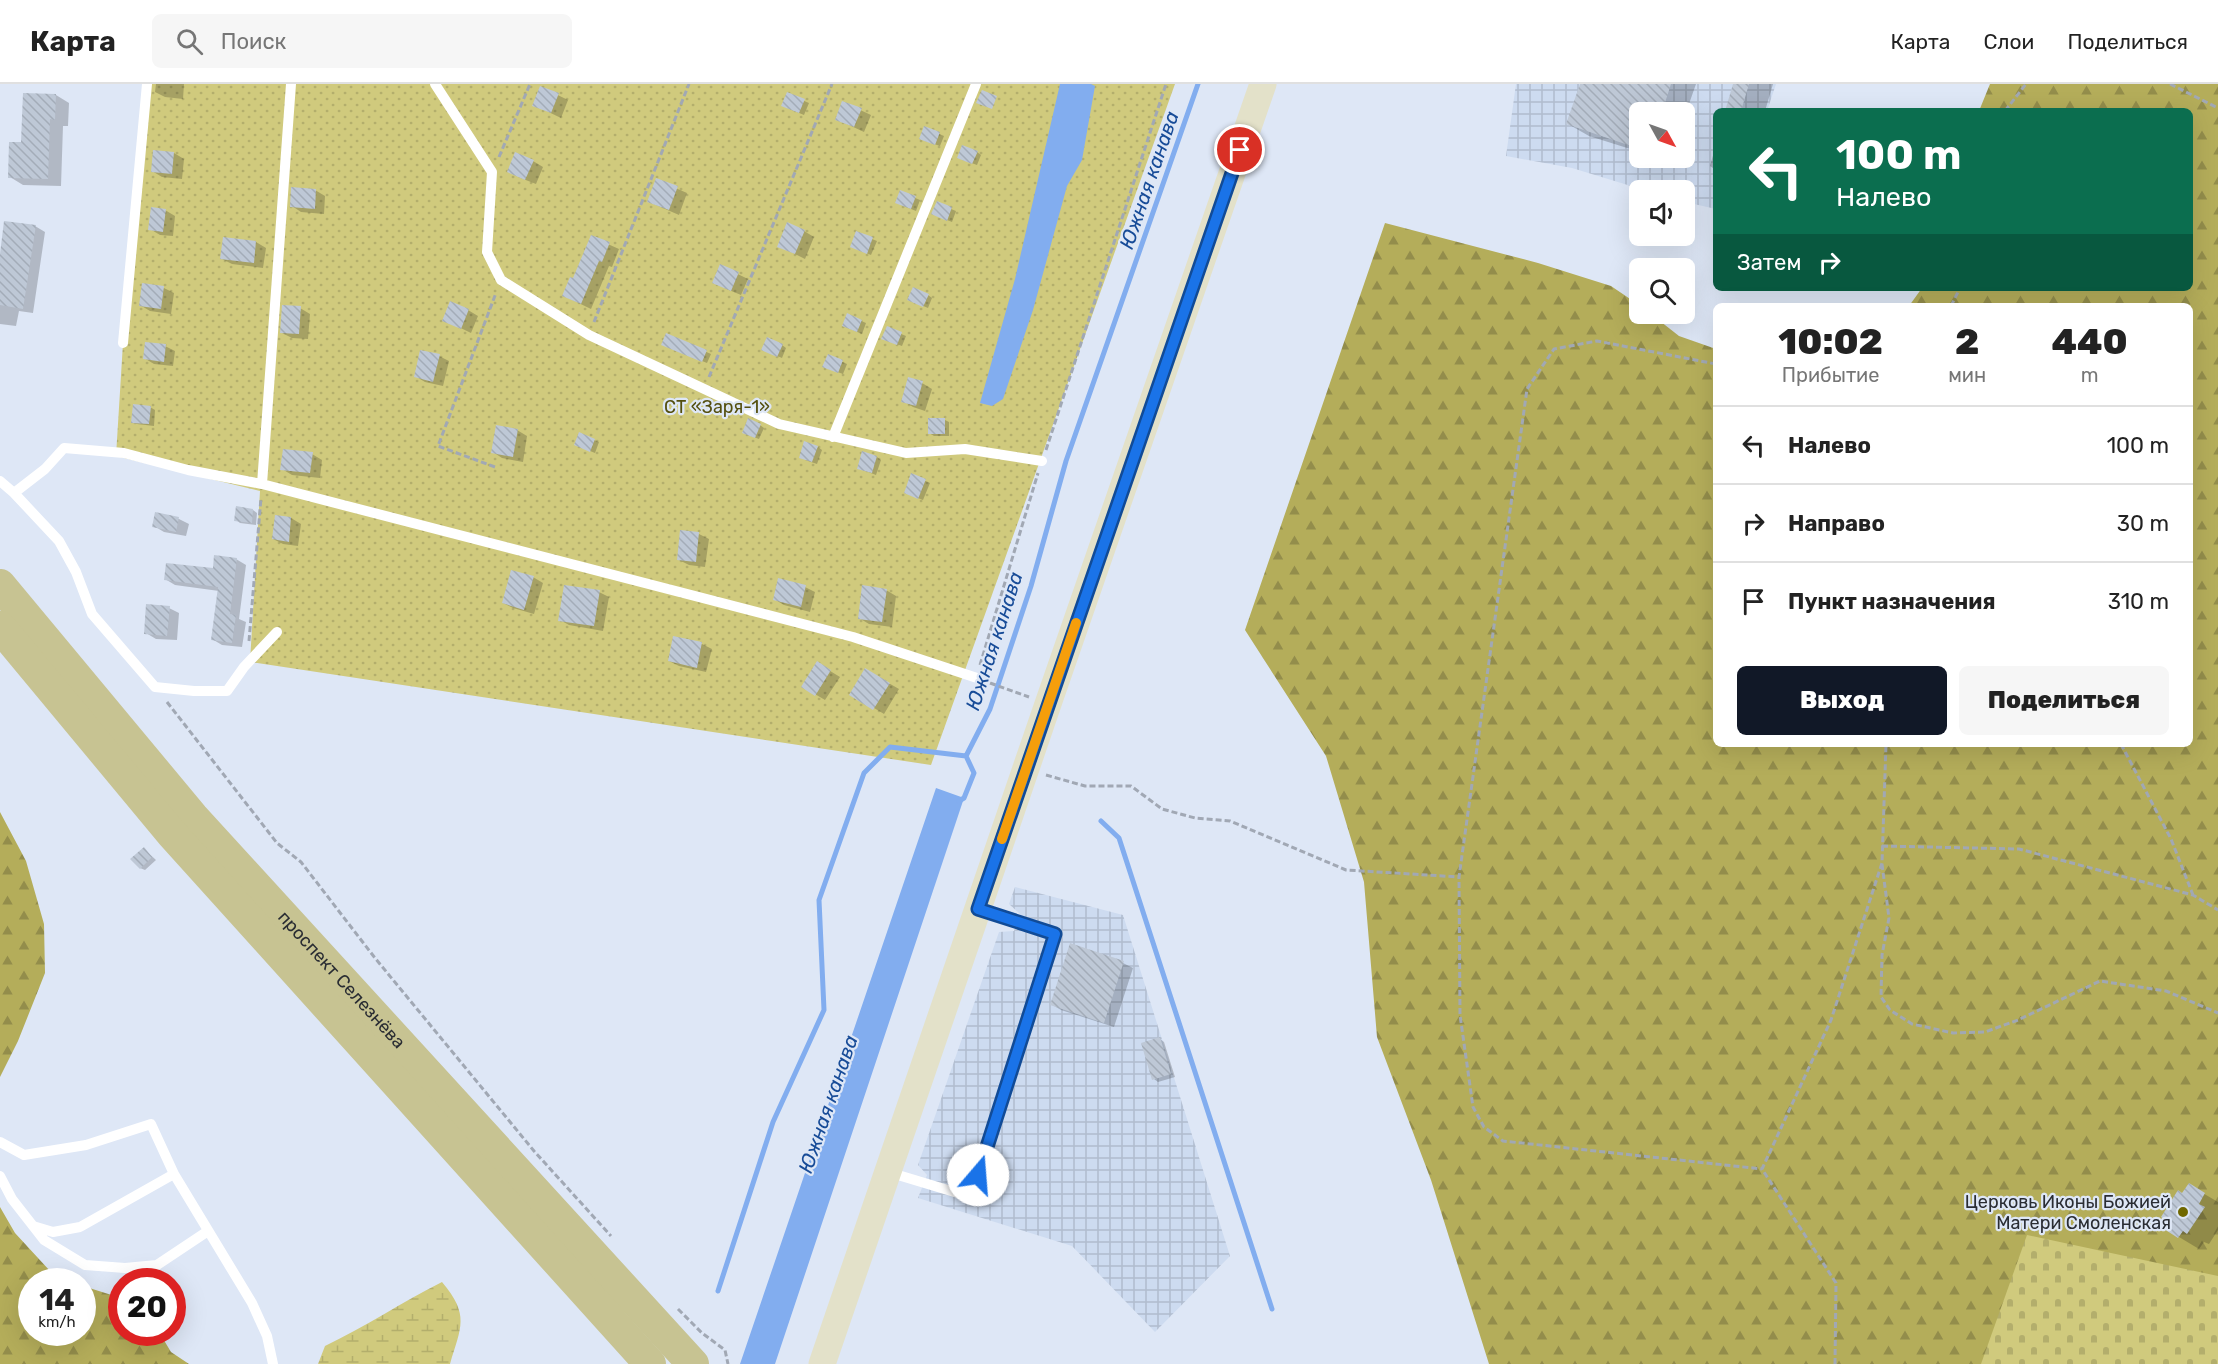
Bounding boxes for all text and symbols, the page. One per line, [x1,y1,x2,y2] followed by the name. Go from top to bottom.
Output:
[152,14,572,68] search box
[30,25,116,58] text: Карта
[173,25,206,58] icon: search
[221,28,286,55] text: Поиск
[1890,29,1950,54] text: Карта
[1983,29,2034,54] text: Слои
[2067,29,2188,54] text: Поделиться
[1629,102,1695,168] north arrow
[1629,102,1695,324] map controls
[1114,108,1184,252] water label: Южная канава
[1214,124,1265,175] pin
[1836,130,1961,180] text: 100 m
[1737,132,1815,210] icon: left
[1223,133,1256,166] icon: arrive
[1629,180,1695,246] button: sound
[1836,181,1932,213] text: Налево
[1813,246,1846,279] icon: right
[1737,249,1801,276] text: Затем
[1629,258,1695,324] button: search
[1778,320,1883,363] text: 10:02
[1955,320,1979,363] text: 2
[2051,320,2128,363] text: 440
[1782,363,1880,387] text: Прибытие
[1948,363,1986,387] text: мин
[2081,363,2098,387] text: m
[664,396,770,418] park label: СТ «Заря-1»
[1737,429,1770,462] icon: left
[1788,432,1871,459] text: Налево
[2107,432,2169,459] text: 100 m
[1737,507,1770,540] icon: right
[1788,510,1885,537] text: Направо
[2117,510,2169,537] text: 30 m
[960,569,1028,713] water label: Южная канава
[1737,585,1770,618] icon: arrive
[1788,588,1996,615] text: Пункт назначения
[2108,588,2169,615] text: 310 m
[1737,666,1947,735] button: Выход
[1959,666,2169,735] button: Поделиться
[273,906,410,1053] street label: проспект Селезнёва
[793,1032,863,1176] water label: Южная канава
[946,1143,1010,1207] position arrow
[1965,1191,2171,1234] place label: Церковь Иконы Божией Матери Смоленская
[2176,1205,2190,1219] marker: Церковь Иконы Божией Матери Смоленская
[108,1268,186,1346] speed limit sign: 20
[39,1282,75,1318] text: 14
[38,1313,76,1331] text: km/h

